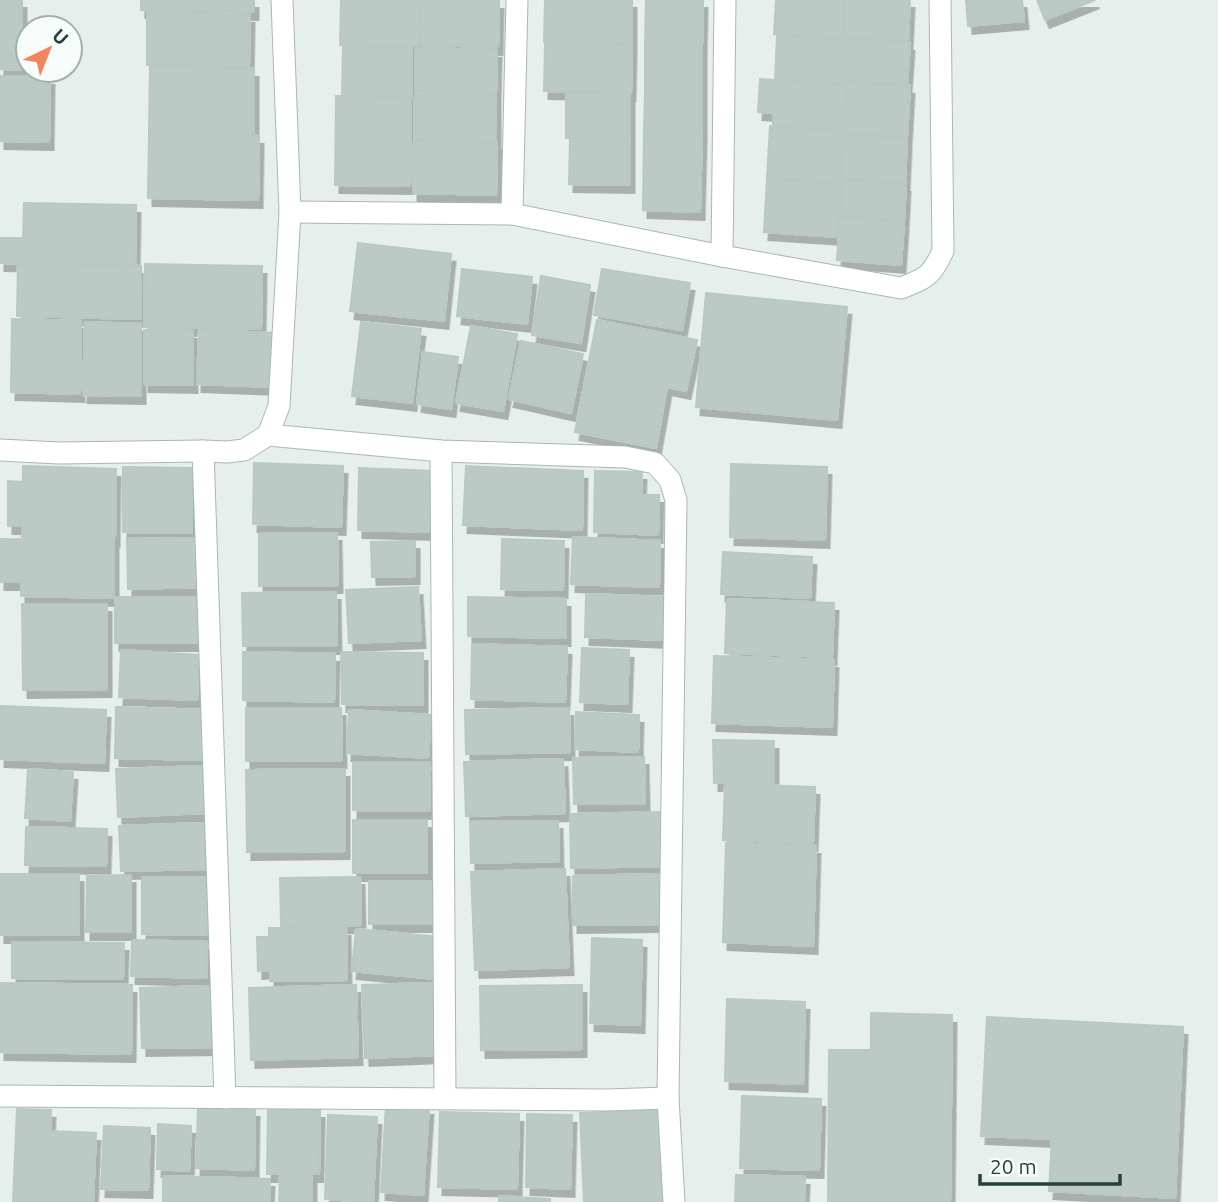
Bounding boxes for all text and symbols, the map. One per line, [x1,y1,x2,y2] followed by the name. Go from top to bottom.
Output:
[14,14,84,84] north arrow
[48,24,73,49] text: U
[980,1142,1120,1186] scale bar
[990,1154,1037,1178] text: 20 m

